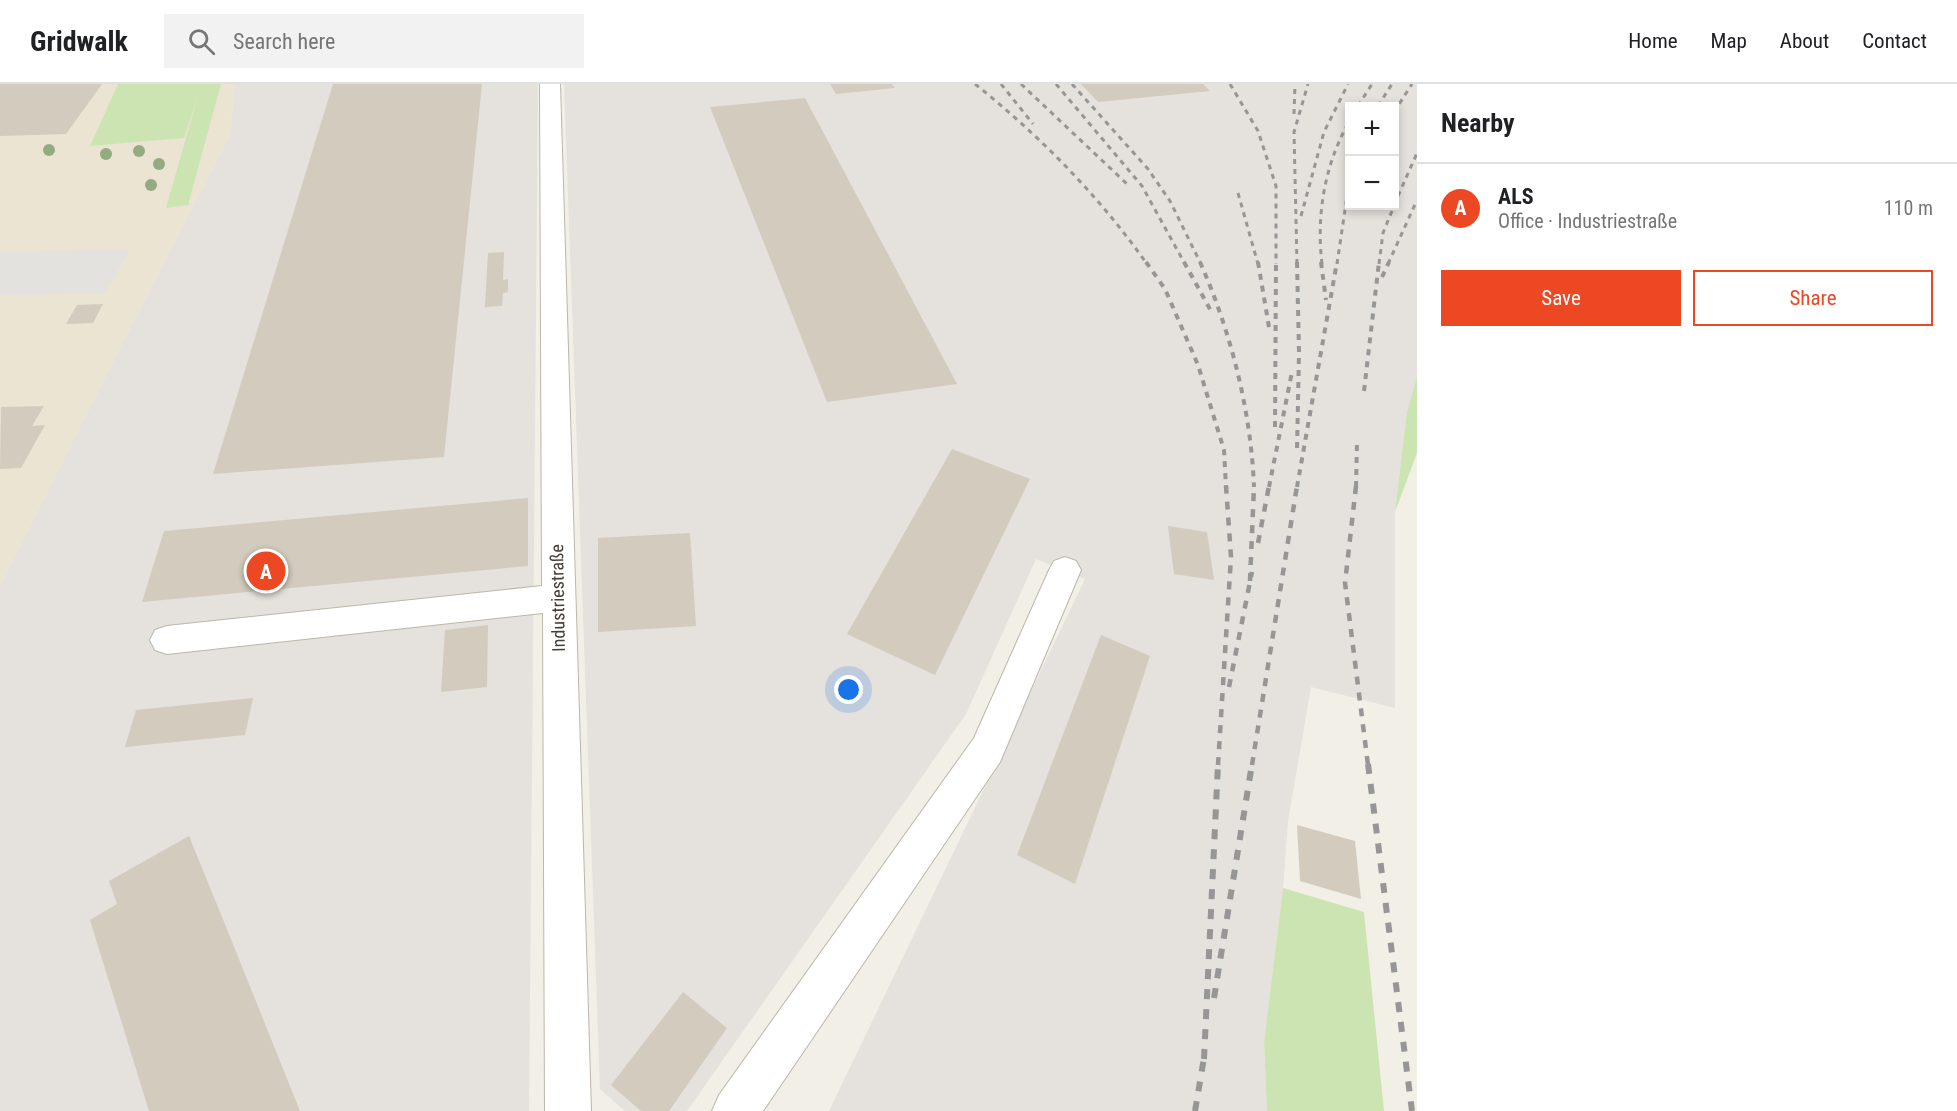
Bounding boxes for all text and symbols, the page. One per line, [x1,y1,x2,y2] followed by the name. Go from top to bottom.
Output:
[164,14,584,68] search box
[30,25,128,58] text: Gridwalk
[185,25,218,58] icon: search
[233,29,335,54] text: Search here
[1628,29,1678,53] text: Home
[1711,29,1747,53] text: Map
[1780,29,1829,53] text: About
[1862,29,1927,53] text: Contact
[1345,102,1399,210] map controls
[1345,102,1399,156] button: +
[1441,108,1515,138] text: Nearby
[1345,156,1399,210] button: −
[1498,184,1534,209] text: ALS
[1455,196,1466,220] text: A
[1884,196,1933,220] text: 110 m
[1498,209,1677,233] text: Office · Industriestraße
[1441,270,1681,326] button: Save
[1693,270,1933,326] button: Share
[546,544,569,652] street label: Industriestraße
[246,548,286,594] pin: A
[834,675,863,704] your location

